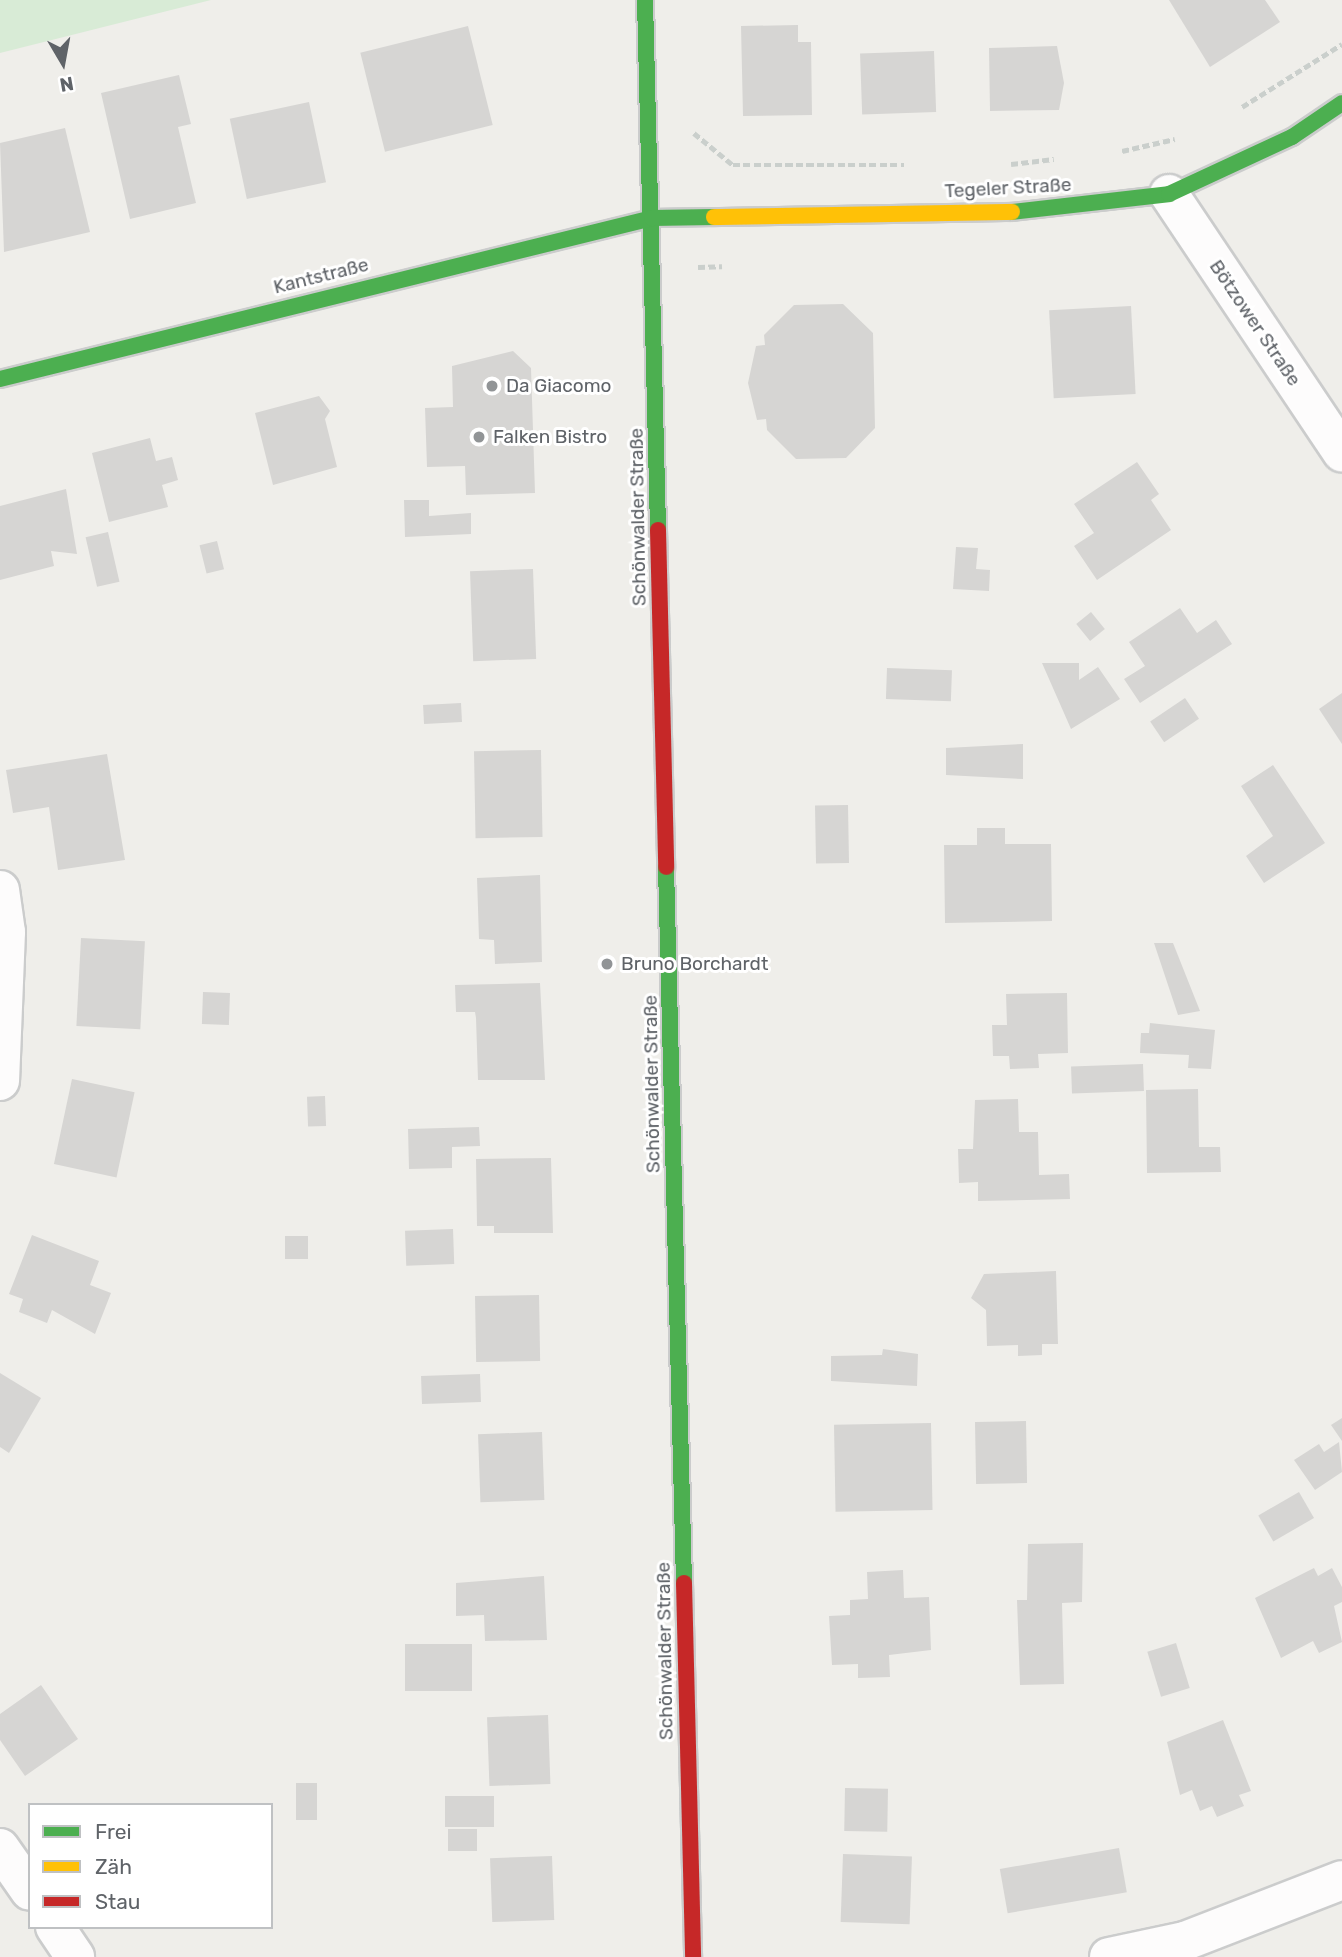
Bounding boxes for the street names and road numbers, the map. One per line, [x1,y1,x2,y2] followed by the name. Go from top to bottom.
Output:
[944,173,1072,203] street label: Tegeler Straße
[271,253,371,299] street label: Kantstraße
[1204,256,1306,390] street label: Bötzower Straße
[625,427,651,607] street label: Schönwalder Straße
[639,994,665,1174] street label: Schönwalder Straße
[652,1561,678,1741] street label: Schönwalder Straße

